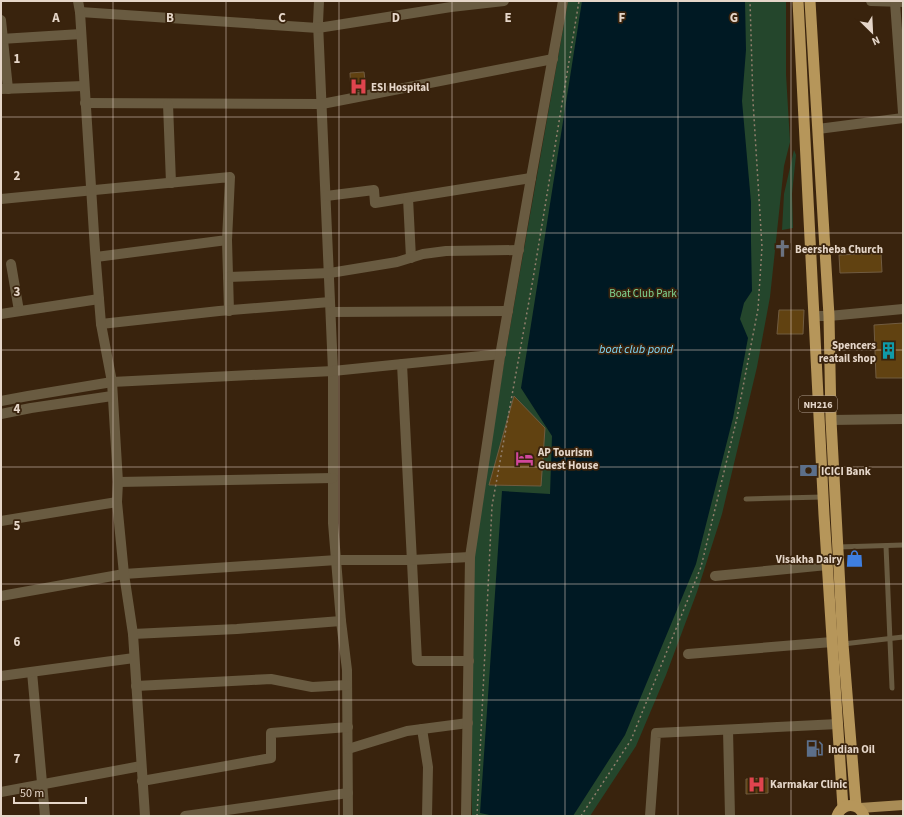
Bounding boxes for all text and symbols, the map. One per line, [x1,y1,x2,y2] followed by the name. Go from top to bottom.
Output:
[51,9,60,27] text: A
[166,9,174,27] text: B
[278,9,286,27] text: C
[392,9,400,27] text: D
[504,9,512,27] text: E
[619,9,626,27] text: F
[730,9,738,27] text: G
[852,12,892,52] north arrow
[869,32,882,49] text: N
[14,50,21,68] text: 1
[348,77,368,97] hospital icon: ESI Hospital
[371,80,430,95] place label: ESI Hospital
[14,167,21,185] text: 2
[772,239,792,259] church icon: Beersheba Church
[795,242,883,257] place label: Beersheba Church
[14,283,21,301] text: 3
[609,286,677,301] park label: Boat Club Park
[819,338,876,366] place label: Spencers reatail shop
[599,341,674,358] water label: boat club pond
[879,341,899,361] building icon: Spencers reatail shop
[799,396,837,412] road number: NH216
[14,400,21,418] text: 4
[537,445,599,473] place label: AP Tourism Guest House
[515,448,535,468] hotel icon: AP Tourism Guest House
[798,461,818,481] bank icon: ICICI Bank
[821,464,871,479] place label: ICICI Bank
[14,517,21,535] text: 5
[845,549,865,569] shop icon: Visakha Dairy
[775,552,842,567] place label: Visakha Dairy
[14,633,21,651] text: 6
[805,739,825,759] fuel station icon: Indian Oil
[828,742,876,757] place label: Indian Oil
[14,750,21,768] text: 7
[747,774,767,794] hospital icon: Karmakar Clinic
[770,777,848,792] place label: Karmakar Clinic
[14,779,86,805] scale bar
[20,785,44,802] text: 50 m

